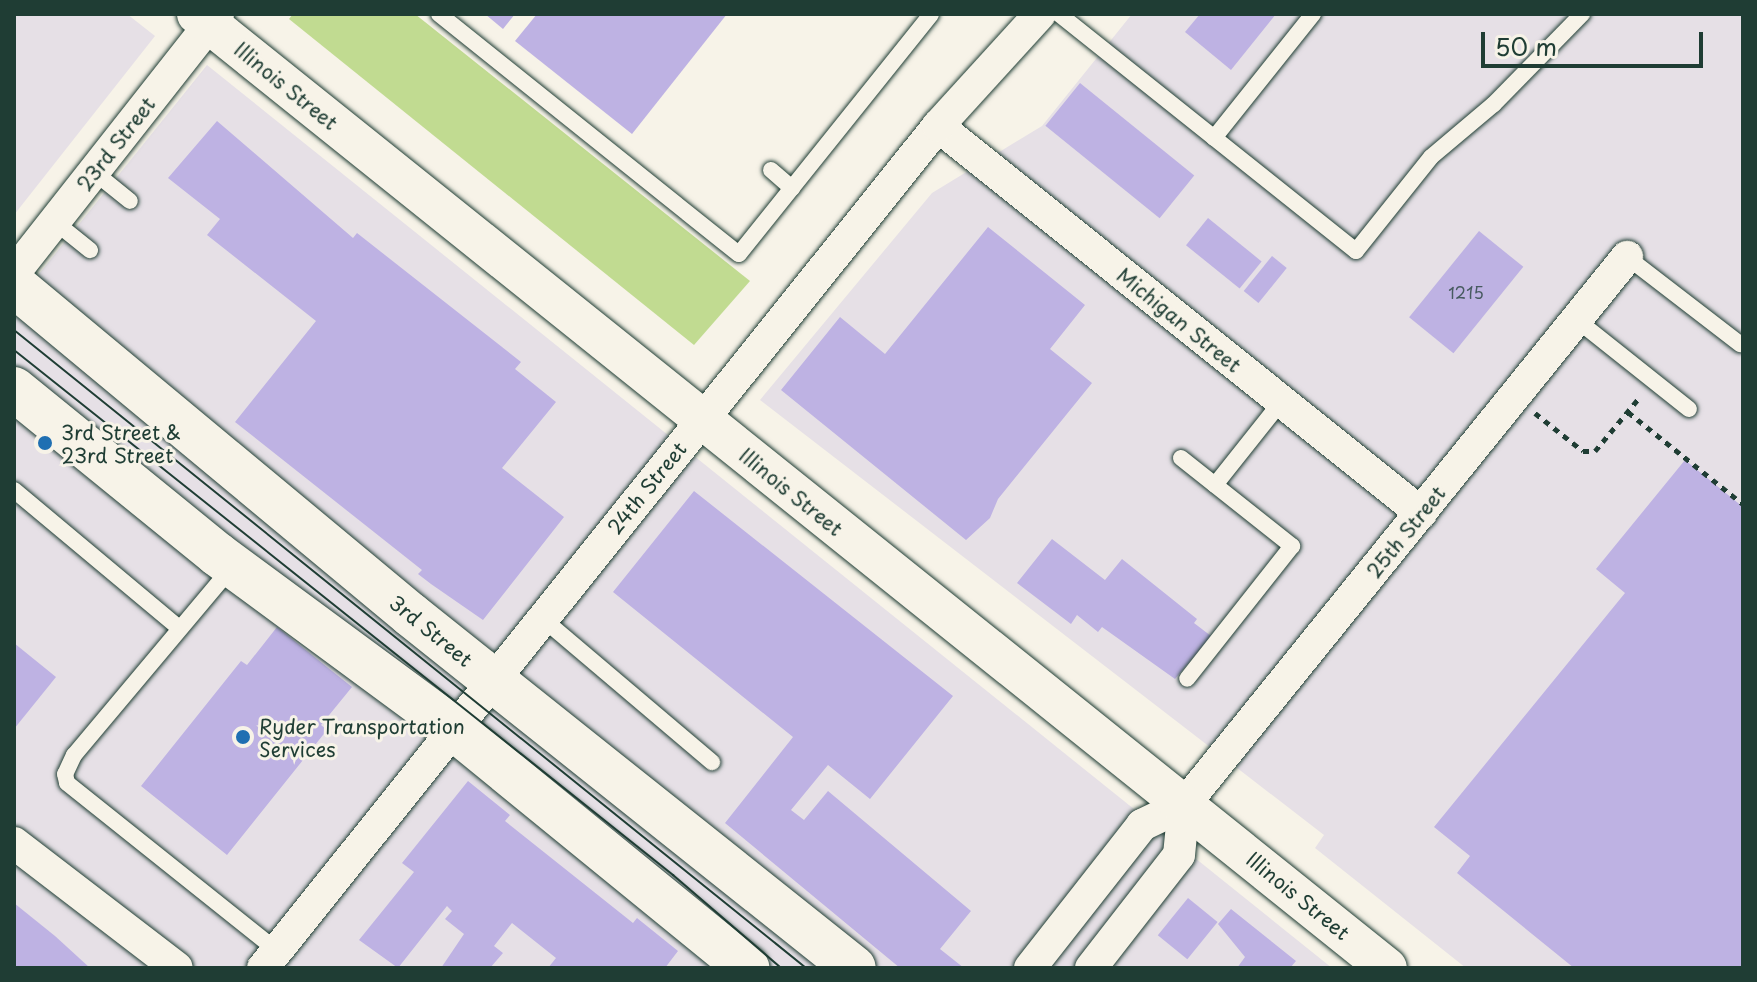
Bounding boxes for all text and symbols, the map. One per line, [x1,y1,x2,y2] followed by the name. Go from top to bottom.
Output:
[1485,16,1707,66] scale bar
[1495,28,1557,64] text: 50 m
[229,37,343,135] street label: Illinois Street
[72,92,160,196] street label: 23rd Street
[1112,263,1246,377] street label: Michigan Street
[1448,282,1484,302] house number: 1215
[61,420,183,467] place label: 3rd Street & 23rd Street
[36,434,54,452] marker: 3rd Street & 23rd Street
[603,437,691,539] street label: 24th Street
[734,443,848,541] street label: Illinois Street
[1362,481,1450,583] street label: 25th Street
[385,590,477,672] street label: 3rd Street
[259,714,465,761] place label: Ryder Transportation Services
[234,728,252,746] marker: Ryder Transportation Services
[1241,847,1355,945] street label: Illinois Street

